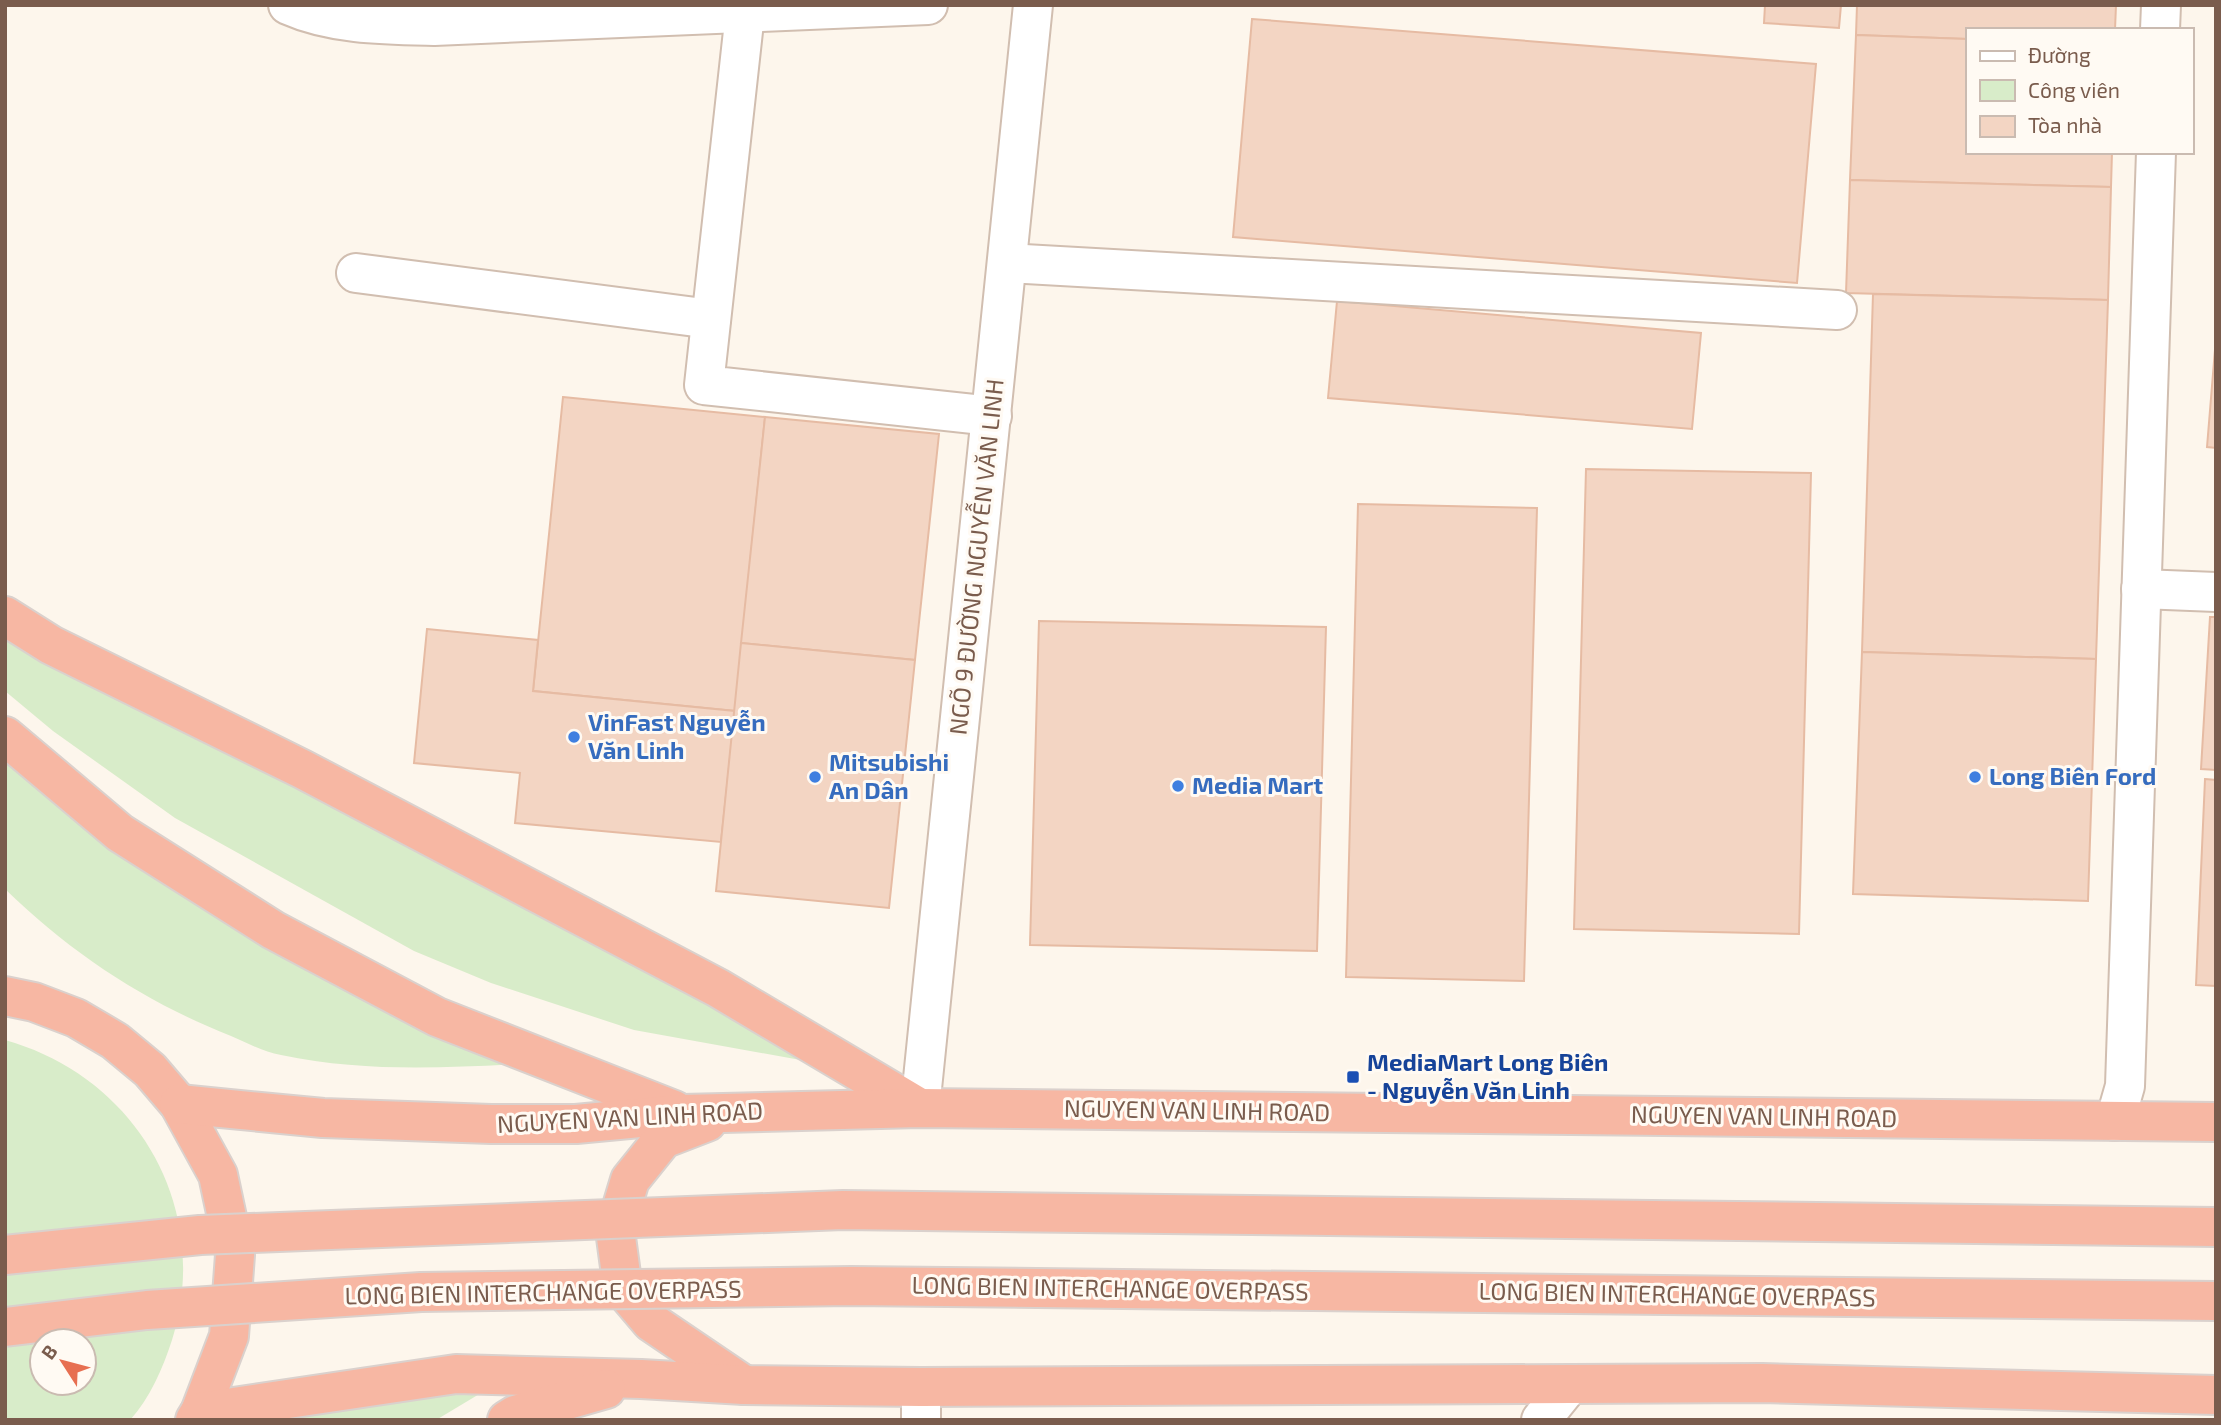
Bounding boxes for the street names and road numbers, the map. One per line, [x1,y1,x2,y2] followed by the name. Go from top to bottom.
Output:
[941,377,1009,736] street label: NGÕ 9 ĐƯỜNG NGUYỄN VĂN LINH
[1064,1093,1330,1126] street label: NGUYEN VAN LINH ROAD
[496,1095,764,1138] street label: NGUYEN VAN LINH ROAD
[1631,1099,1897,1132] street label: NGUYEN VAN LINH ROAD
[911,1270,1309,1305] street label: LONG BIEN INTERCHANGE OVERPASS
[344,1274,742,1309] street label: LONG BIEN INTERCHANGE OVERPASS
[1478,1276,1876,1311] street label: LONG BIEN INTERCHANGE OVERPASS

